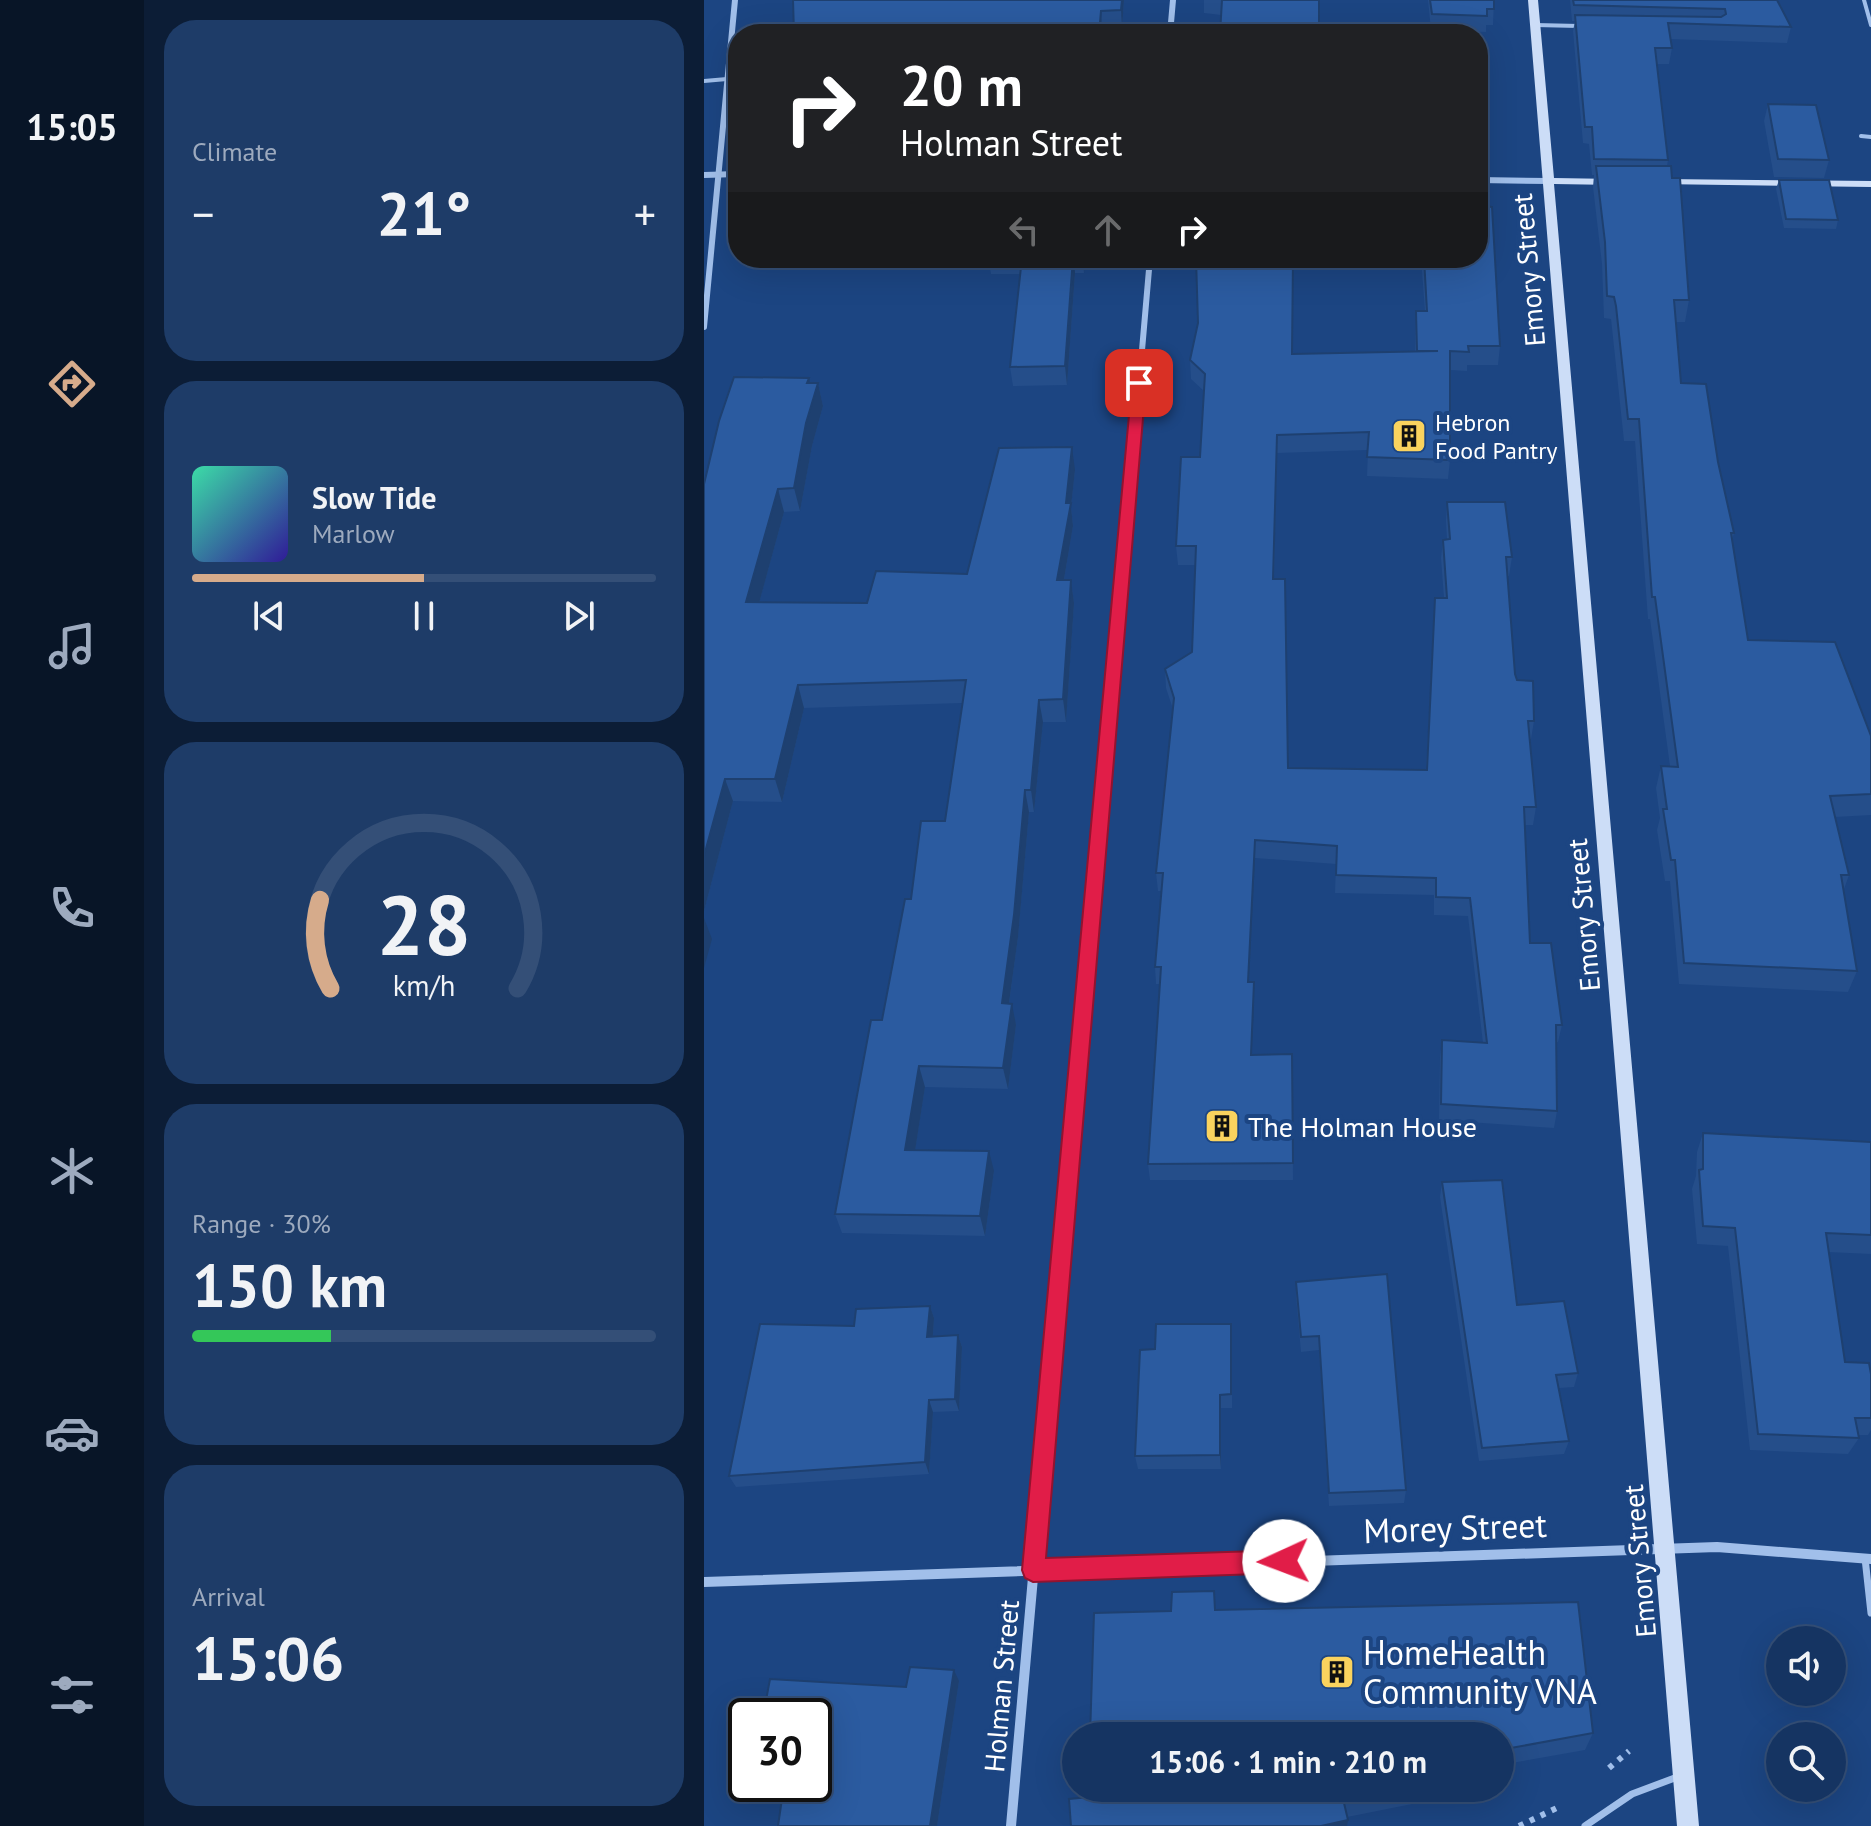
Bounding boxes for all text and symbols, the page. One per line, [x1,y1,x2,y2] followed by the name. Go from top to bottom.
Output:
[900,49,1023,121] text: 20 m
[768,56,872,160] icon: right
[26,103,118,150] text: 15:05
[900,119,1122,166] text: Holman Street
[192,135,277,168] text: Climate
[377,174,471,252] text: 21°
[192,185,214,242] text: −
[634,185,656,242] text: +
[1503,192,1553,348] street label: Emory Street
[1002,208,1046,252] icon: left
[1086,208,1130,252] icon: ahead
[1170,208,1214,252] icon: right
[1105,349,1173,417] pin
[44,356,100,412] icon: directions
[1117,361,1161,405] icon: arrive
[1435,407,1558,466] place label: Hebron Food Pantry
[1390,417,1428,455] building icon: Hebron Food Pantry
[312,478,437,517] text: Slow Tide
[312,517,395,550] text: Marlow
[247,594,291,638] icon: previous
[402,594,446,638] icon: pause
[557,594,601,638] icon: next
[44,618,100,674] icon: music
[1558,837,1608,993] street label: Emory Street
[377,870,471,978] text: 28
[44,880,100,936] icon: phone
[393,967,455,1004] text: km/h
[1203,1107,1241,1145] building icon: The Holman House
[1248,1108,1477,1145] place label: The Holman House
[44,1143,100,1199] icon: climate
[192,1207,331,1240] text: Range · 30%
[192,1246,387,1324] text: 150 km
[44,1405,100,1461] icon: car
[1614,1483,1664,1639] street label: Emory Street
[1362,1502,1548,1552] street label: Morey Street
[1242,1519,1326,1603] position arrow
[192,1580,265,1613] text: Arrival
[975,1598,1027,1774] street label: Holman Street
[192,1619,344,1697] text: 15:06
[1766,1626,1846,1802] map controls
[1766,1626,1846,1706] button: sound
[1363,1630,1597,1713] place label: HomeHealth Community VNA
[1318,1653,1356,1691] building icon: HomeHealth Community VNA
[44,1667,100,1723] icon: filters
[728,1698,832,1802] speed limit sign: 30
[1766,1722,1846,1802] button: search
[1149,1742,1427,1781] text: 15:06 · 1 min · 210 m

